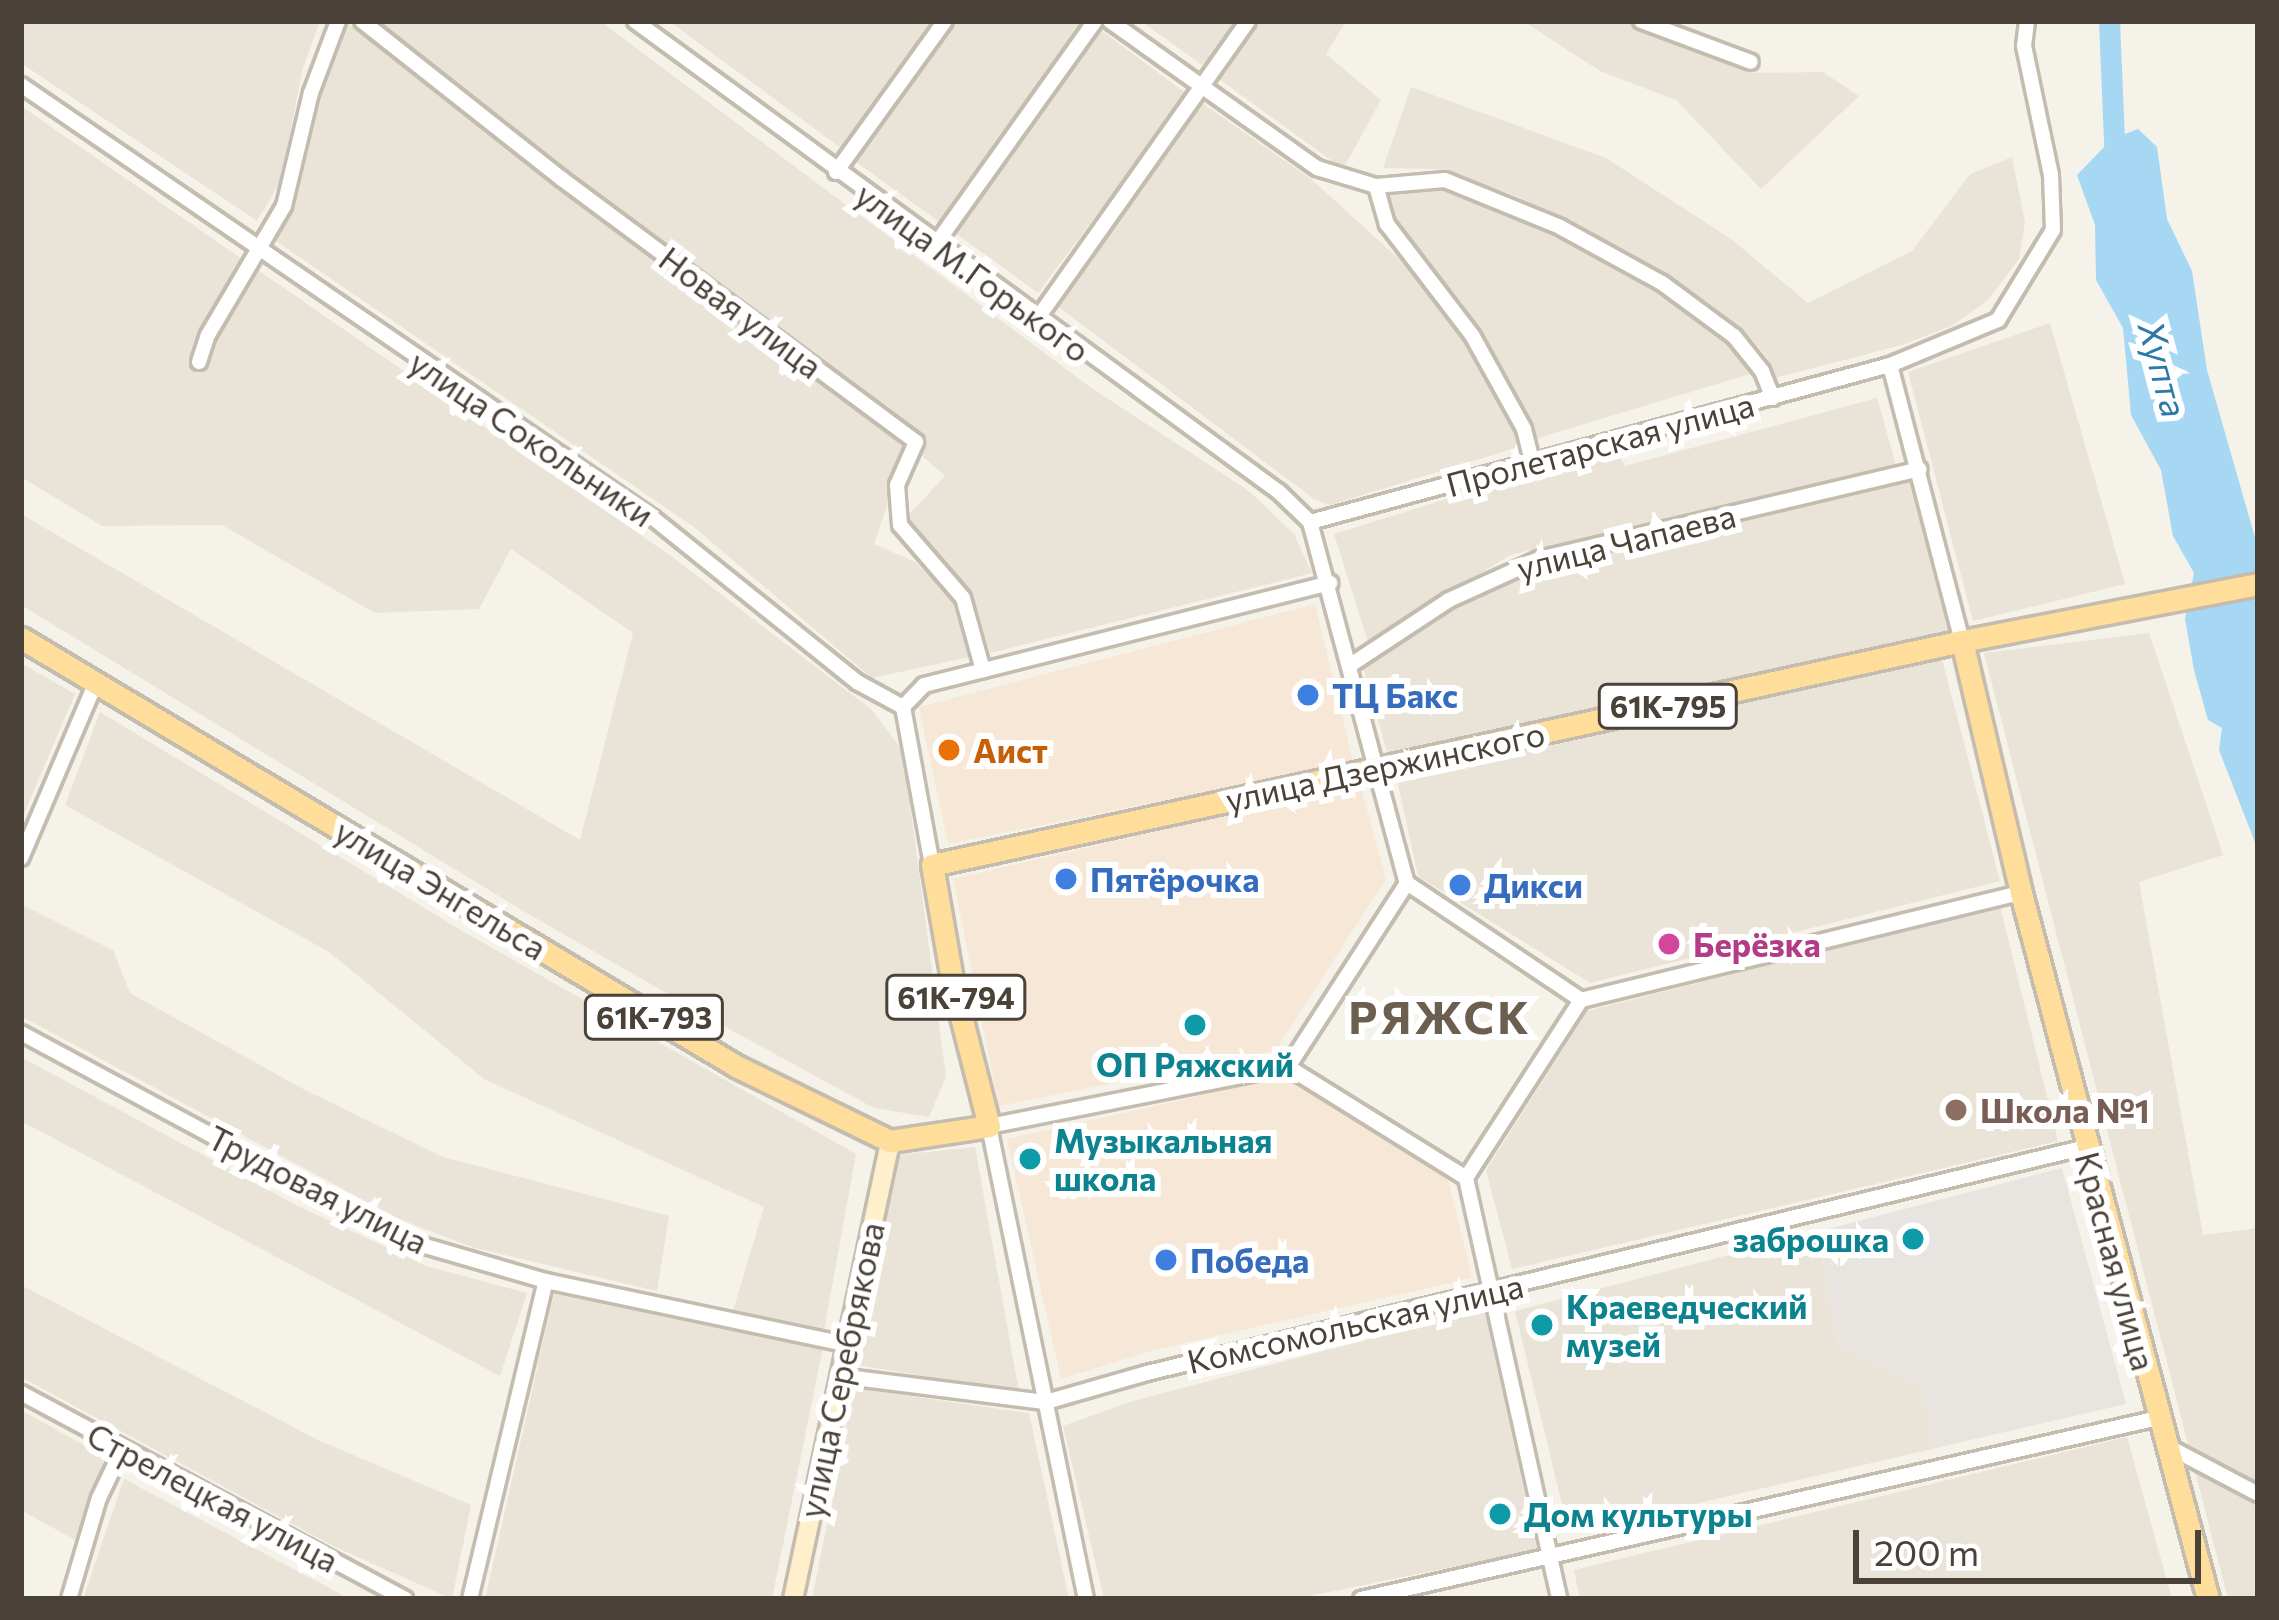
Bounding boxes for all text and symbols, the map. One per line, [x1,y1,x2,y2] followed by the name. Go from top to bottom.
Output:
[849,174,1097,370] street label: улица М.Горького
[652,238,830,386] street label: Новая улица
[2131,316,2197,422] water label: Хупта
[403,342,661,534] street label: улица Сокольники
[1442,384,1758,504] street label: Пролетарская улица
[1513,495,1739,587] street label: улица Чапаева
[1332,675,1458,715] place label: ТЦ Бакс
[1295,682,1321,708] marker: ТЦ Бакс
[1596,682,1740,730] road number: 61К-795
[1222,713,1548,819] street label: улица Дзержинского
[973,730,1048,770] place label: Аист
[936,737,962,763] marker: Аист
[328,810,554,968] street label: улица Энгельса
[1090,859,1259,899] place label: Пятёрочка
[1484,865,1583,905] place label: Дикси
[1053,866,1079,892] marker: Пятёрочка
[1447,872,1473,898] marker: Дикси
[1693,924,1821,964] place label: Берёзка
[1656,931,1682,957] marker: Берёзка
[884,973,1028,1021] road number: 61К-794
[1348,989,1532,1043] district label: РЯЖСК
[582,993,726,1041] road number: 61К-793
[1182,1012,1208,1038] marker: ОП Ряжский
[1096,1044,1294,1084] place label: ОП Ряжский
[1980,1090,2150,1130] place label: Школа №1
[1943,1097,1969,1123] marker: Школа №1
[202,1117,434,1261] street label: Трудовая улица
[1054,1120,1273,1198] place label: Музыкальная школа
[1017,1146,1043,1172] marker: Музыкальная школа
[2068,1147,2164,1375] street label: Красная улица
[790,1219,892,1521] street label: улица Серебрякова
[1733,1219,1889,1259] place label: заброшка
[1900,1226,1926,1252] marker: заброшка
[1190,1240,1309,1280] place label: Победа
[1153,1247,1179,1273] marker: Победа
[1183,1265,1527,1381] street label: Комсомольская улица
[1566,1286,1807,1364] place label: Краеведческий музей
[1529,1312,1555,1338] marker: Краеведческий музей
[81,1414,345,1580] street label: Стрелецкая улица
[1524,1494,1753,1534] place label: Дом культуры
[1487,1501,1513,1527] marker: Дом культуры
[1859,1506,2207,1580] scale bar
[1874,1529,1979,1573] text: 200 m

